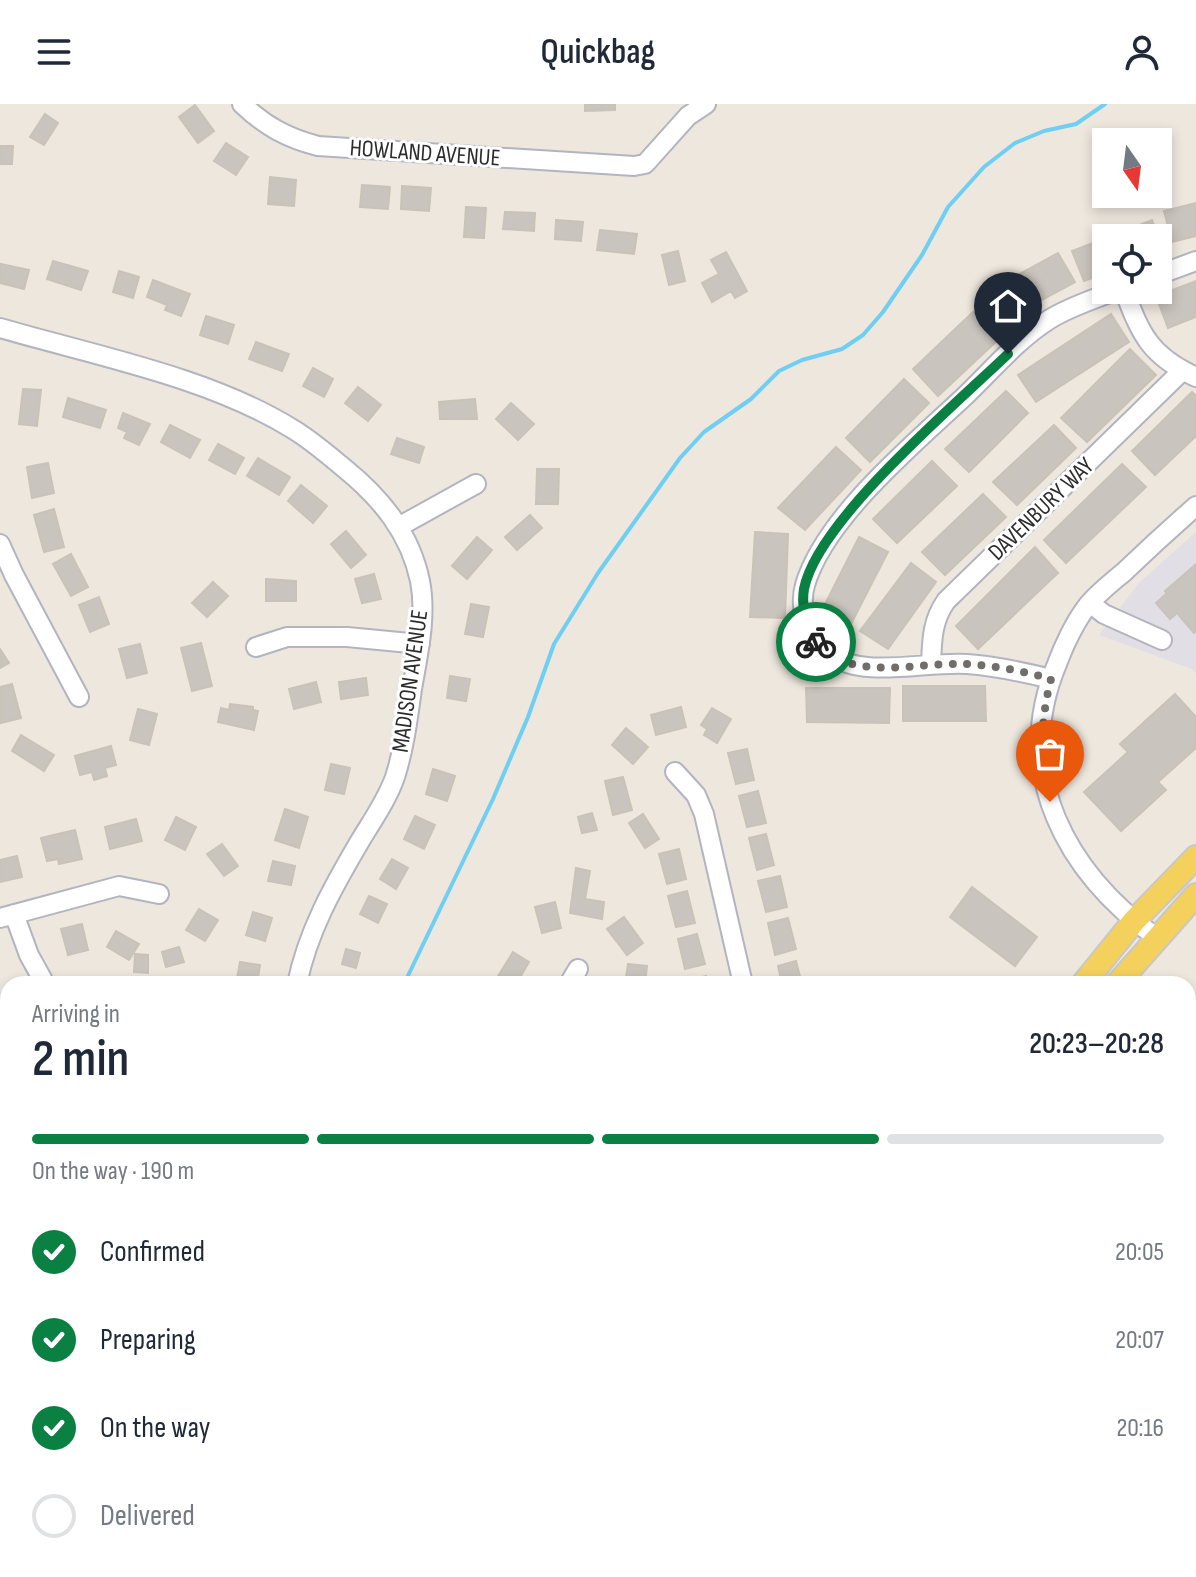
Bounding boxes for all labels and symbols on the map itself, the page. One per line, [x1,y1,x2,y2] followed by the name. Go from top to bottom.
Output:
[1092,128,1172,208] north arrow
[349,133,501,173] street label: HOWLAND AVENUE
[974,272,1042,354] pin
[982,452,1100,566] street label: DAVENBURY WAY
[776,602,856,682] courier
[386,608,434,754] street label: MADISON AVENUE
[1016,720,1084,802] pin

